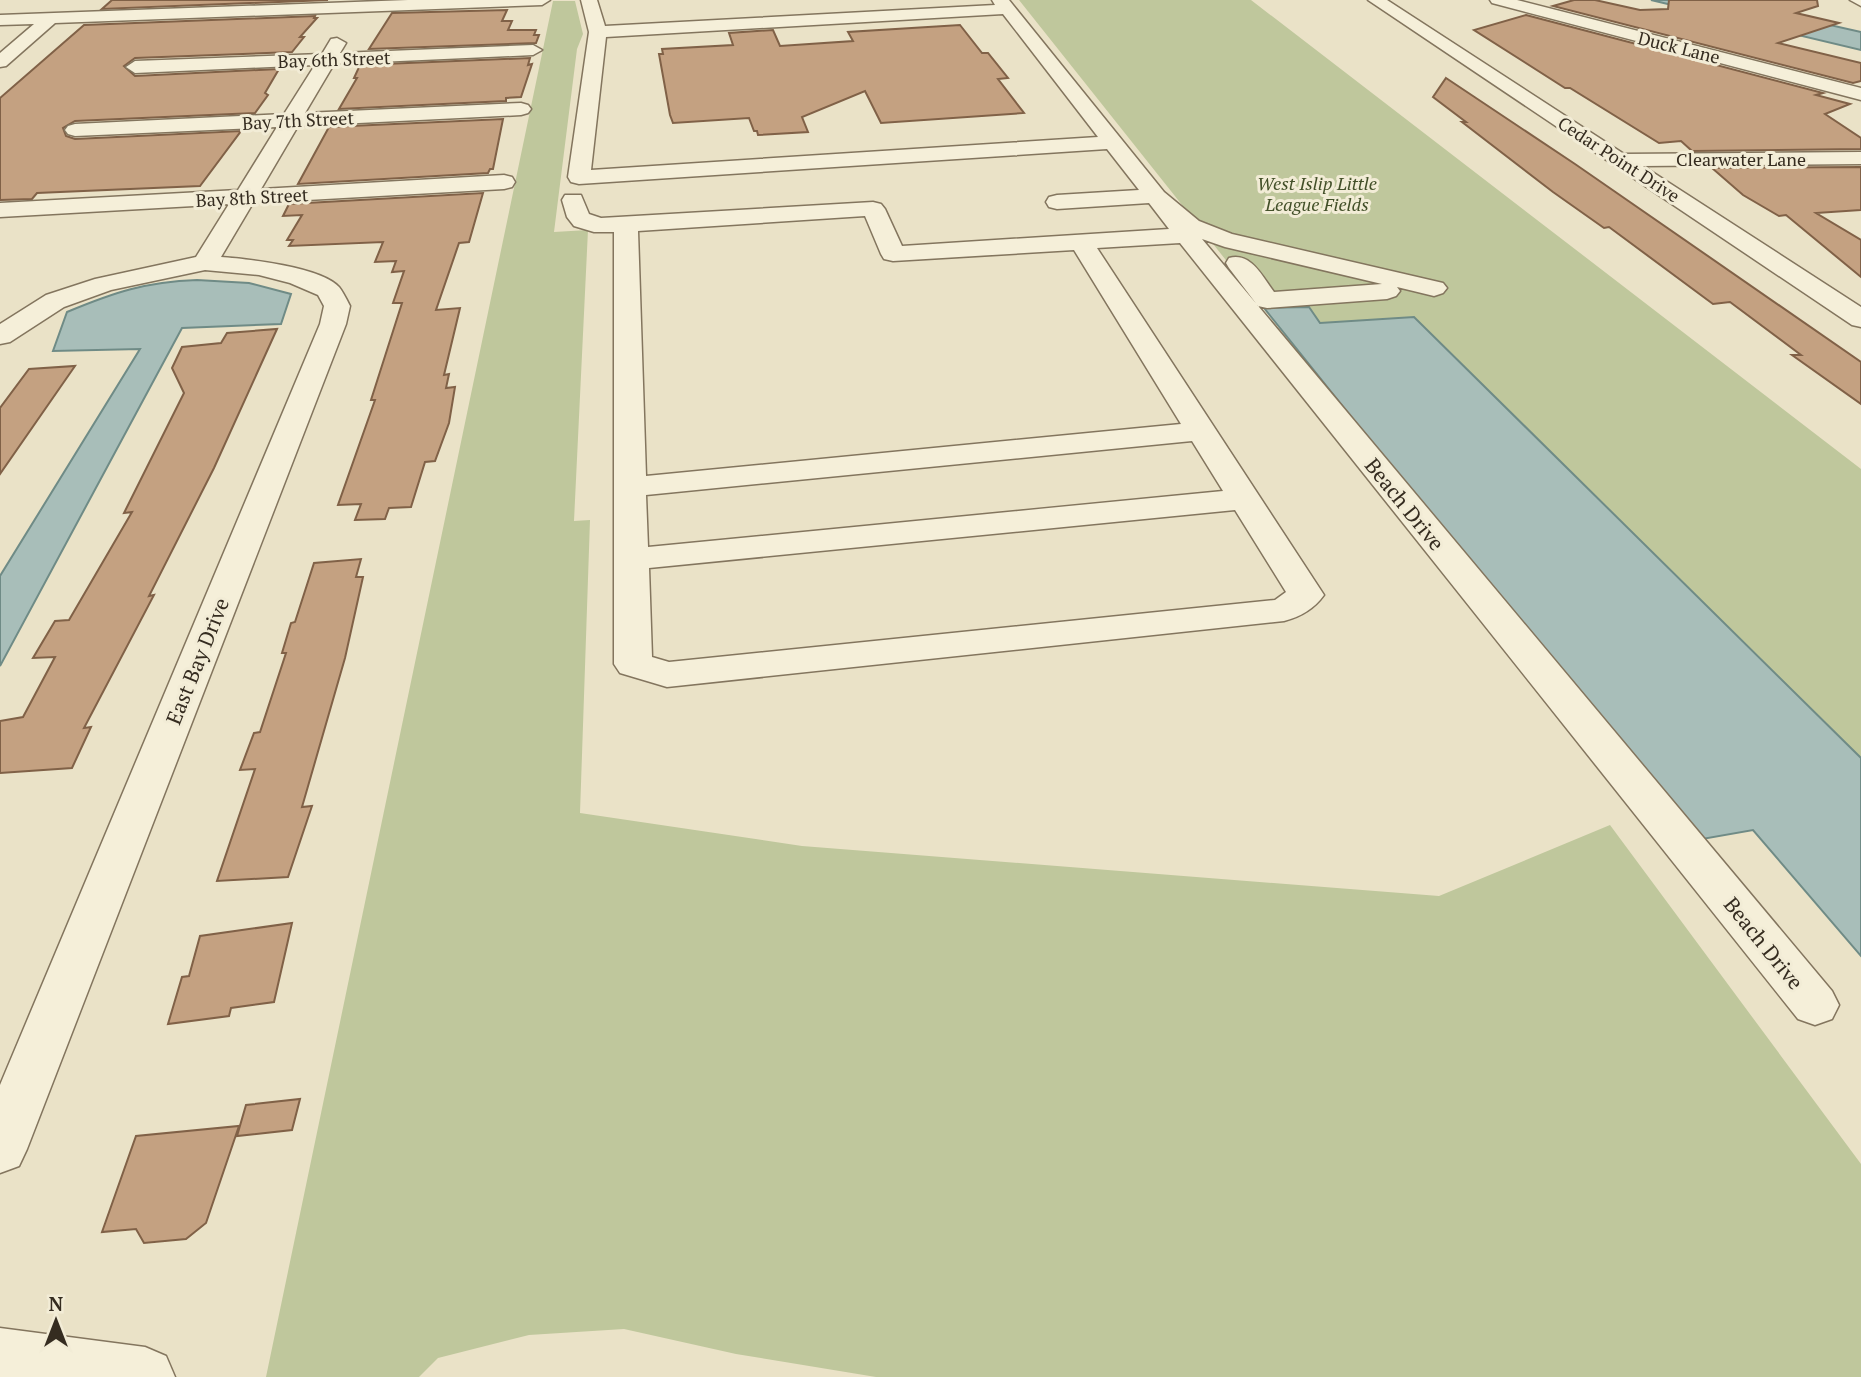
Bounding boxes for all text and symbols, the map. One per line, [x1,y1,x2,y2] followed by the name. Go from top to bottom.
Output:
[1635,25,1723,69] street label: Duck Lane
[277,45,391,73] street label: Bay 6th Street
[241,105,355,135] street label: Bay 7th Street
[1553,111,1685,207] street label: Cedar Point Drive
[1676,147,1806,171] street label: Clearwater Lane
[1257,171,1377,216] park label: West Islip Little League Fields
[195,182,309,212] street label: Bay 8th Street
[1359,452,1451,556] street label: Beach Drive
[159,594,235,728] street label: East Bay Drive
[1718,891,1810,995] street label: Beach Drive
[21,1286,91,1356] north arrow
[49,1291,64,1316] text: N

